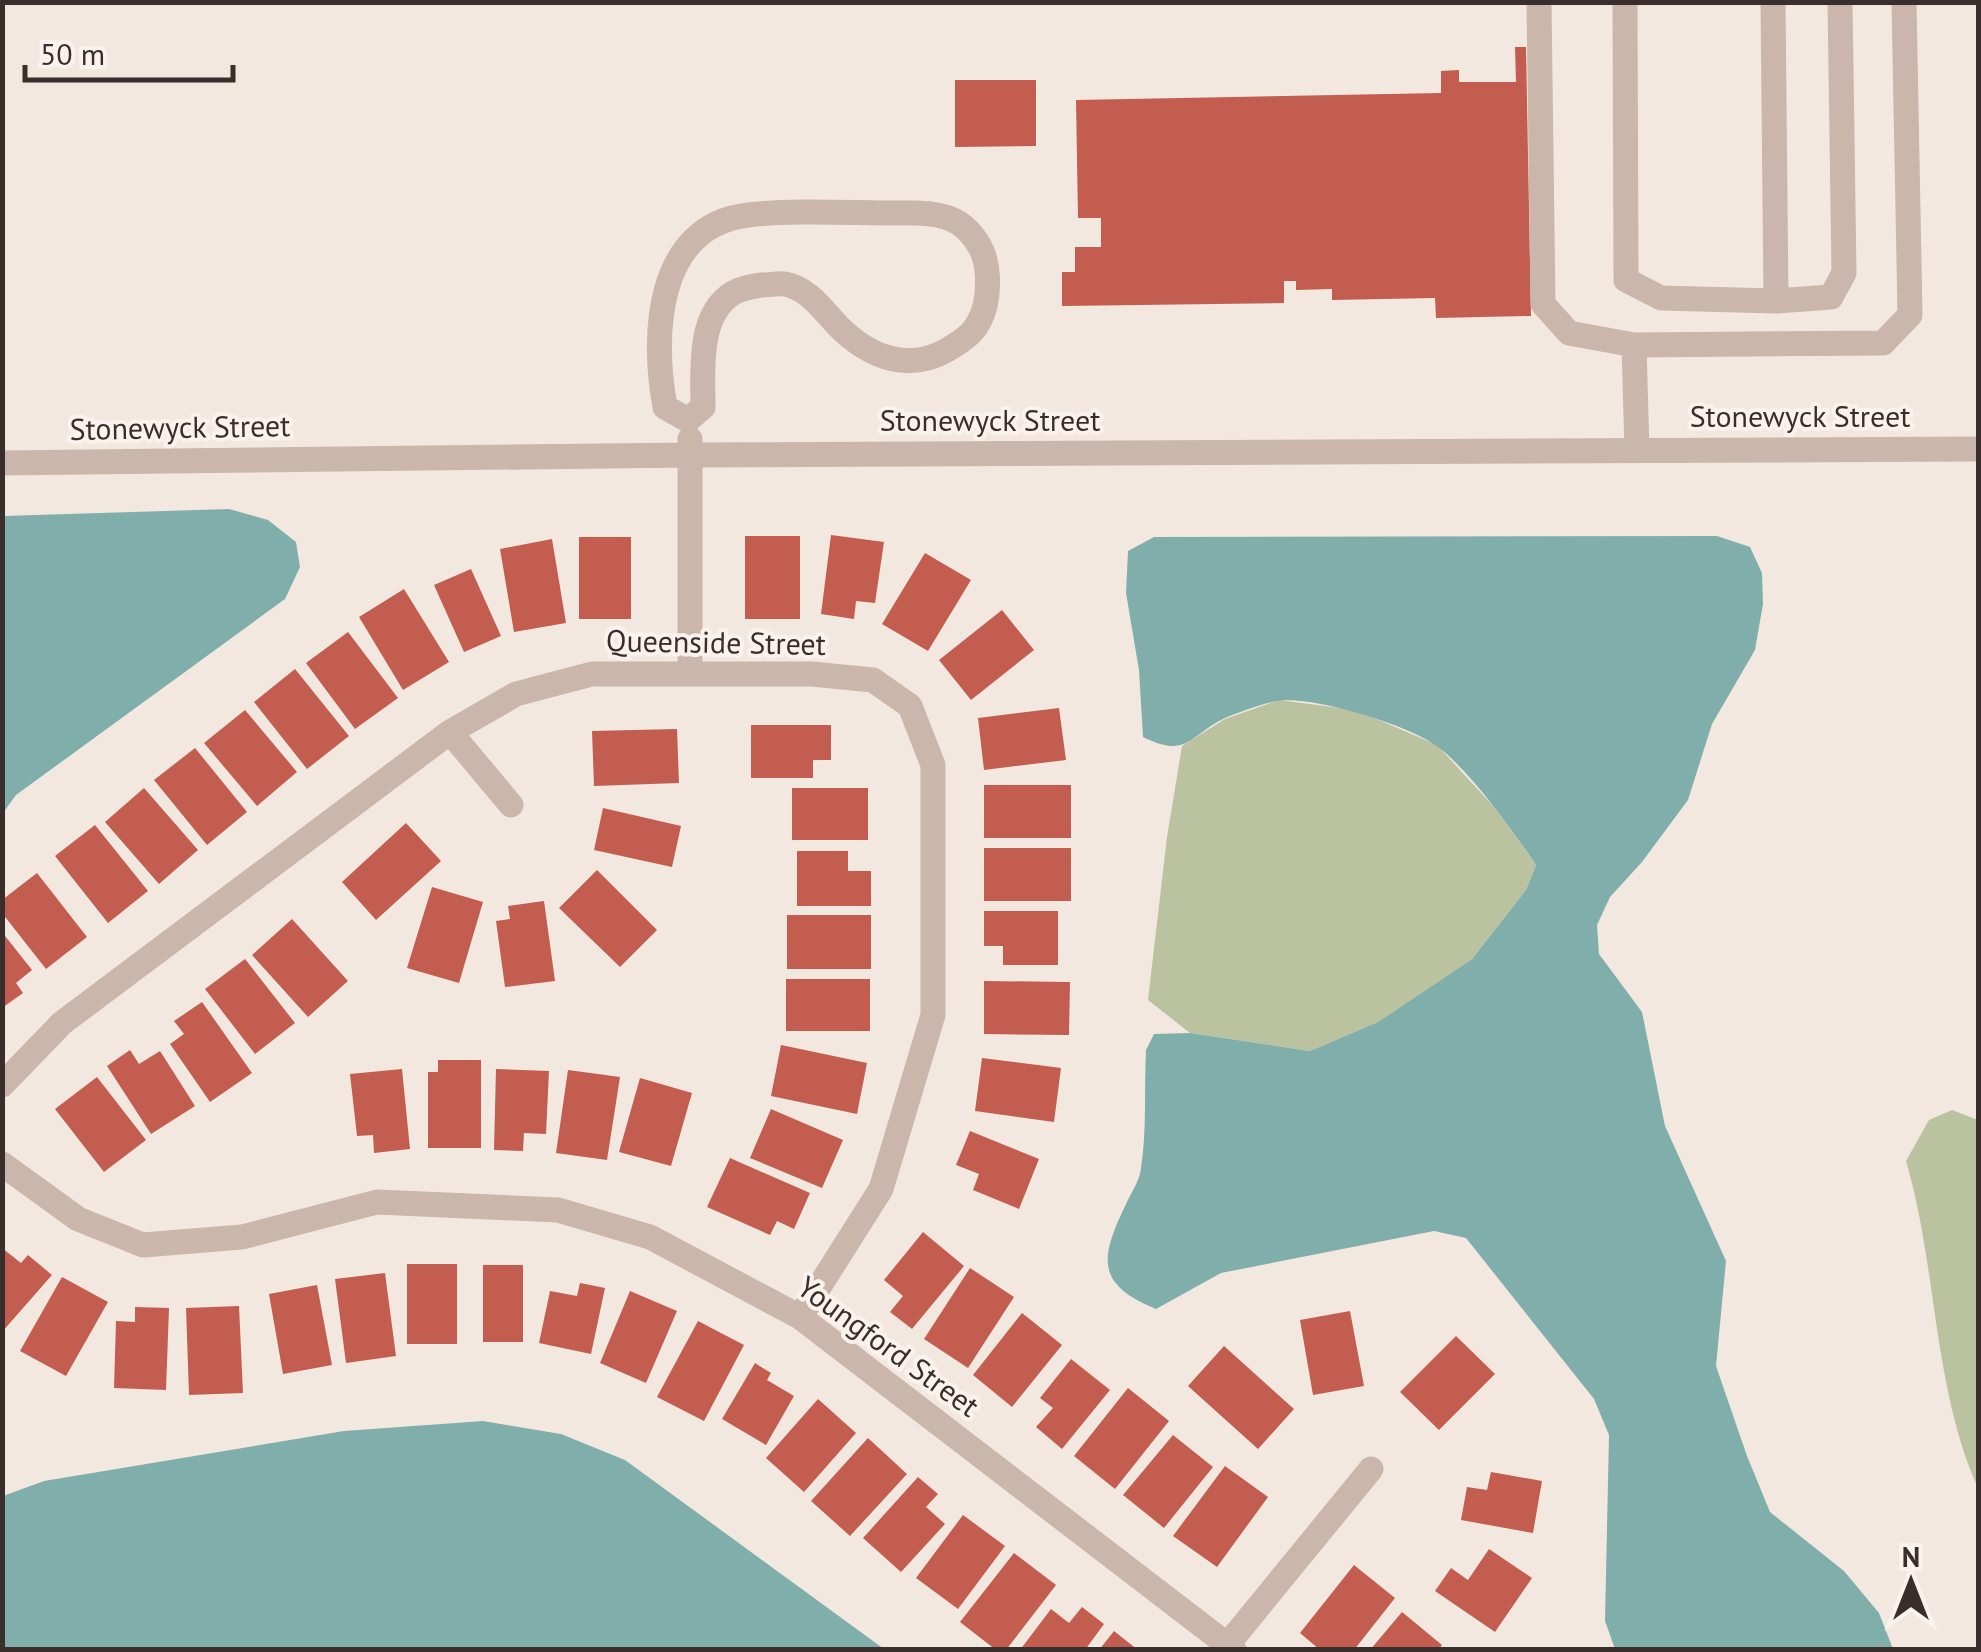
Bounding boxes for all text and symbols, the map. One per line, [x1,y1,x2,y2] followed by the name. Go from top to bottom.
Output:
[25,20,232,82] scale bar
[40,34,105,73] text: 50 m
[1690,396,1910,435] street label: Stonewyck Street
[880,400,1100,439] street label: Stonewyck Street
[69,405,291,448] street label: Stonewyck Street
[606,620,826,663] street label: Queenside Street
[790,1267,987,1425] street label: Youngford Street
[1861,1532,1961,1632] north arrow
[1902,1538,1920,1575] text: N

